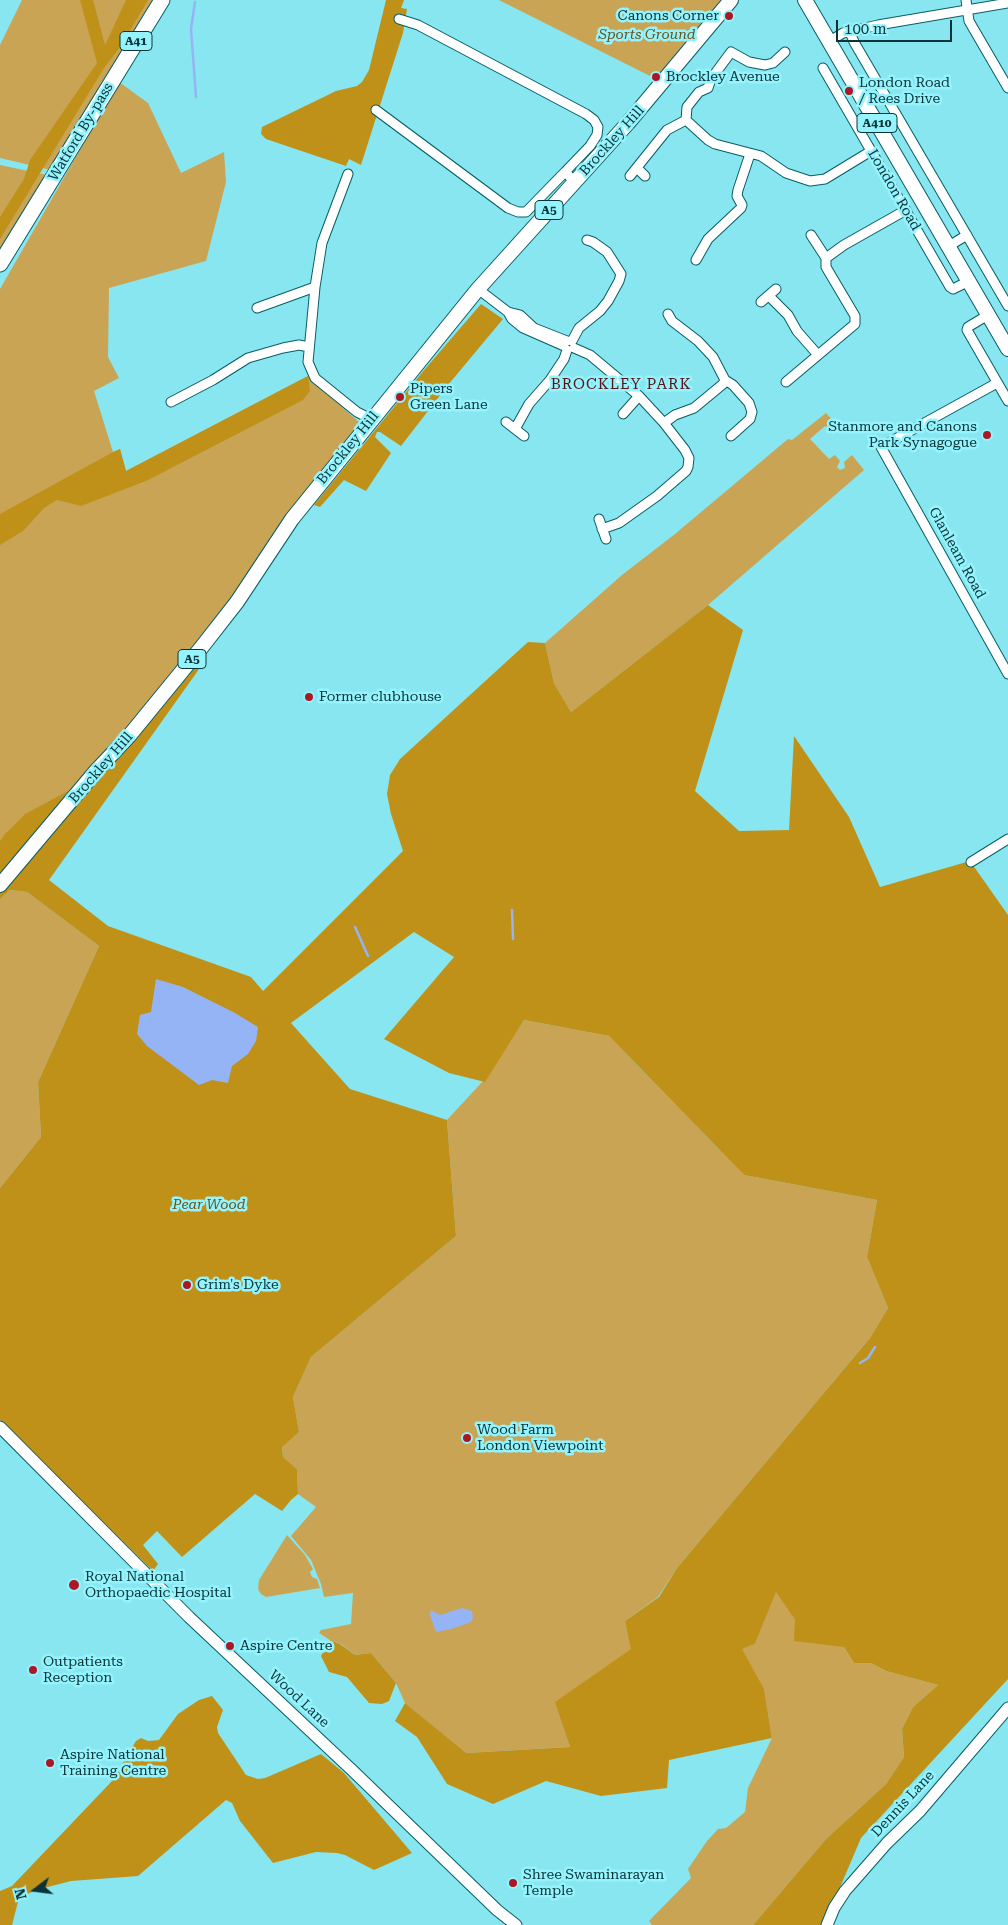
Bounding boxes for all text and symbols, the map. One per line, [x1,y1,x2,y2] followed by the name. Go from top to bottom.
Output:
[618,8,719,24] place label: Canons Corner
[723,10,735,22] marker: Canons Corner
[838,10,954,42] scale bar
[844,20,887,38] text: 100 m
[598,27,696,43] park label: Sports Ground
[120,31,152,50] road number: A41
[666,69,780,85] place label: Brockley Avenue
[650,71,662,83] marker: Brockley Avenue
[859,75,950,108] place label: London Road / Rees Drive
[45,80,117,184] street label: Watford By-pass
[843,85,855,97] marker: London Road / Rees Drive
[576,103,648,179] street label: Brockley Hill
[857,114,897,132] road number: A410
[864,146,924,234] street label: London Road
[535,200,563,220] road number: A5
[549,376,693,394] district label: BROCKLEY PARK
[410,381,488,414] place label: Pipers Green Lane
[394,391,406,403] marker: Pipers Green Lane
[314,408,382,488] street label: Brockley Hill
[828,419,977,452] place label: Stanmore and Canons Park Synagogue
[981,429,993,441] marker: Stanmore and Canons Park Synagogue
[925,504,989,602] street label: Glanleam Road
[178,650,206,669] road number: A5
[319,689,441,705] place label: Former clubhouse
[303,691,315,703] marker: Former clubhouse
[66,729,136,807] street label: Brockley Hill
[173,1197,245,1213] park label: Pear Wood
[197,1277,279,1293] place label: Grim's Dyke
[181,1279,193,1291] marker: Grim's Dyke
[477,1422,603,1454] place label: Wood Farm London Viewpoint
[461,1432,473,1444] marker: Wood Farm London Viewpoint
[85,1569,231,1601] place label: Royal National Orthopaedic Hospital
[67,1578,81,1592] marker: Royal National Orthopaedic Hospital
[240,1638,332,1654] place label: Aspire Centre
[224,1640,236,1652] marker: Aspire Centre
[43,1654,123,1686] place label: Outpatients Reception
[27,1664,39,1676] marker: Outpatients Reception
[265,1667,333,1731] street label: Wood Lane
[60,1747,166,1780] place label: Aspire National Training Centre
[44,1757,56,1769] marker: Aspire National Training Centre
[868,1767,938,1841] street label: Dennis Lane
[10,1865,60,1915] north arrow
[523,1867,664,1900] place label: Shree Swaminarayan Temple
[507,1877,519,1889] marker: Shree Swaminarayan Temple
[11,1887,30,1901] text: N

